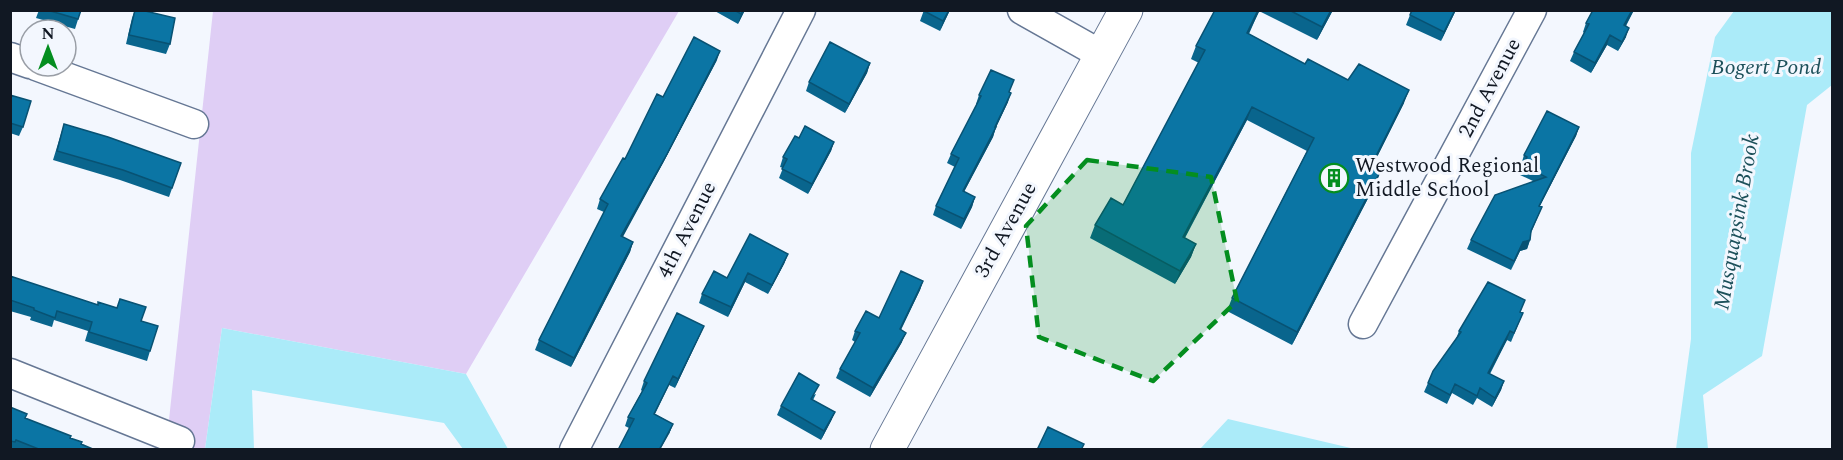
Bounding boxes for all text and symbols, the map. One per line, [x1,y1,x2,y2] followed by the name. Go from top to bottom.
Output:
[18,18,78,78] north arrow
[41,22,55,46] text: N
[1450,32,1530,144] street label: 2nd Avenue
[1711,51,1821,84] water label: Bogert Pond
[1705,132,1769,312] water label: Musquapsink Brook
[1355,150,1539,206] place label: Westwood Regional Middle School
[1318,162,1350,194] building icon: Westwood Regional Middle School
[649,176,725,284] street label: 4th Avenue
[967,176,1045,284] street label: 3rd Avenue

